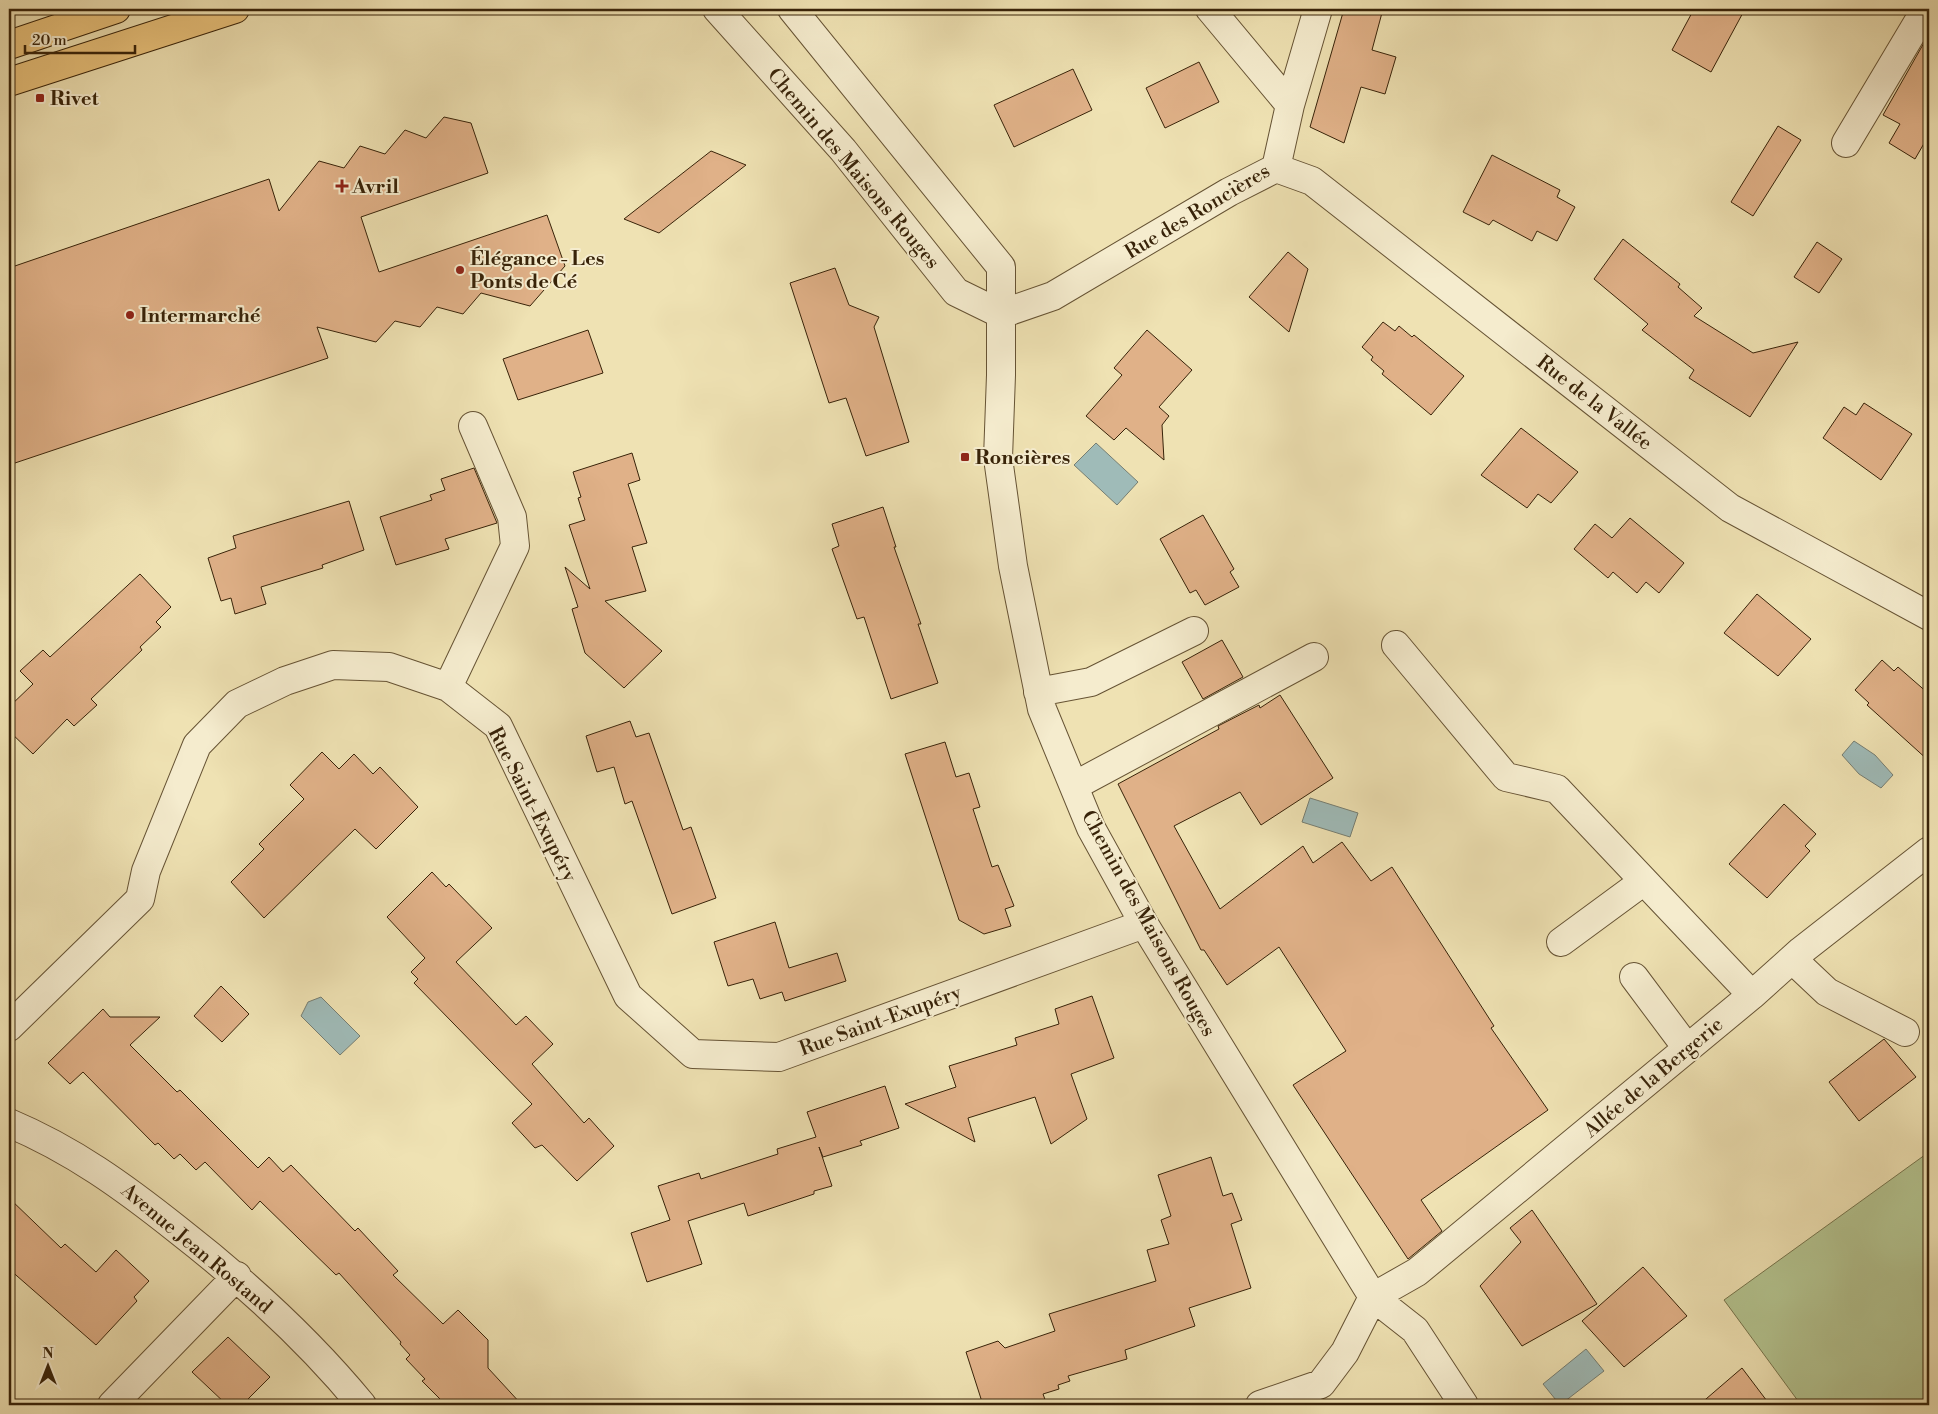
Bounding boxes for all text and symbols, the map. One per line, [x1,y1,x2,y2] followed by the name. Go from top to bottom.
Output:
[25,22,135,54] scale bar
[32,31,67,50] text: 20 m
[761,63,944,275] street label: Chemin des Maisons Rouges
[50,87,99,112] place label: Rivet
[34,92,46,104] marker: Rivet
[1121,159,1275,265] street label: Rue des Roncières
[351,175,399,200] place label: Avril
[336,180,348,192] marker: Avril
[470,246,604,295] place label: Élégance - Les Ponts de Cé
[454,264,466,276] marker: Élégance - Les Ponts de Cé
[140,304,261,329] place label: Intermarché
[124,309,136,321] marker: Intermarché
[1531,350,1657,456] street label: Rue de la Vallée
[975,446,1070,471] place label: Roncières
[959,451,971,463] marker: Roncières
[482,723,582,887] street label: Rue Saint-Exupéry
[1075,806,1220,1041] street label: Chemin des Maisons Rouges
[796,980,965,1062] street label: Rue Saint-Exupéry
[1578,1013,1729,1144] street label: Allée de la Bergerie
[115,1178,277,1320] street label: Avenue Jean Rostand
[22,1342,72,1392] north arrow
[42,1345,54,1363] text: N

